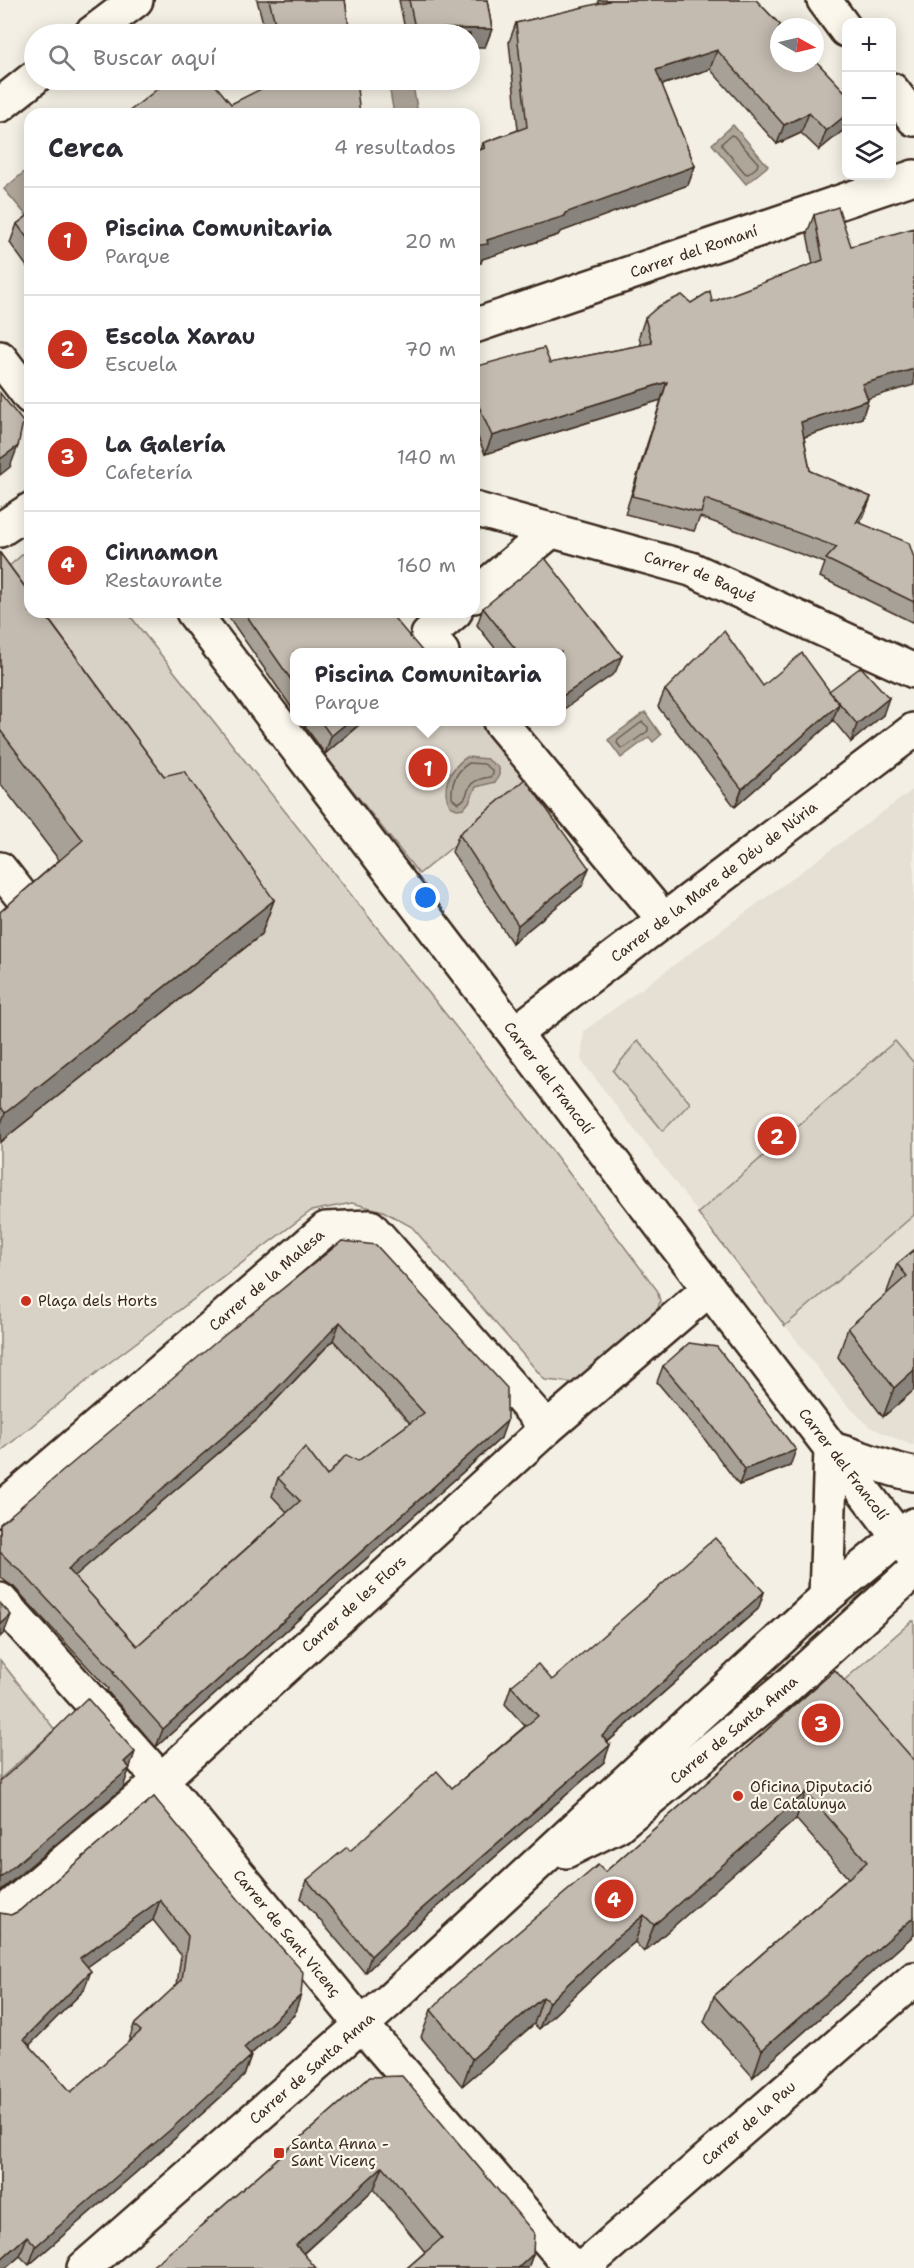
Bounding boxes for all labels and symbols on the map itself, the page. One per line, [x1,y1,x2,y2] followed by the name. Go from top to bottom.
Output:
[770,18,824,72] north arrow
[627,220,761,282] street label: Carrer del Romaní
[642,546,759,607] street label: Carrer de Baqué
[408,746,448,790] pin: 1
[607,796,822,967] street label: Carrer de la Mare de Déu de Núria
[411,883,440,912] your location
[499,1018,598,1139] street label: Carrer del Francolí
[758,1114,796,1158] pin: 2
[205,1224,329,1336] street label: Carrer de la Malesa
[38,1291,157,1311] place label: Plaça dels Horts
[19,1294,33,1308] marker: Plaça dels Horts
[794,1404,893,1525] street label: Carrer del Francolí
[297,1551,411,1657] street label: Carrer de les Flors
[666,1671,803,1789] street label: Carrer de Santa Anna
[802,1700,840,1746] pin: 3
[750,1777,872,1814] place label: Oficina Diputació de Catalunya
[731,1789,745,1803] marker: Oficina Diputació de Catalunya
[229,1866,345,2001] street label: Carrer de Sant Vicenç
[594,1876,634,1922] pin: 4
[245,2008,379,2129] street label: Carrer de Santa Anna
[697,2077,800,2170] street label: Carrer de la Pau
[291,2134,389,2171] place label: Santa Anna - Sant Vicenç
[272,2146,286,2160] marker: Santa Anna - Sant Vicenç

